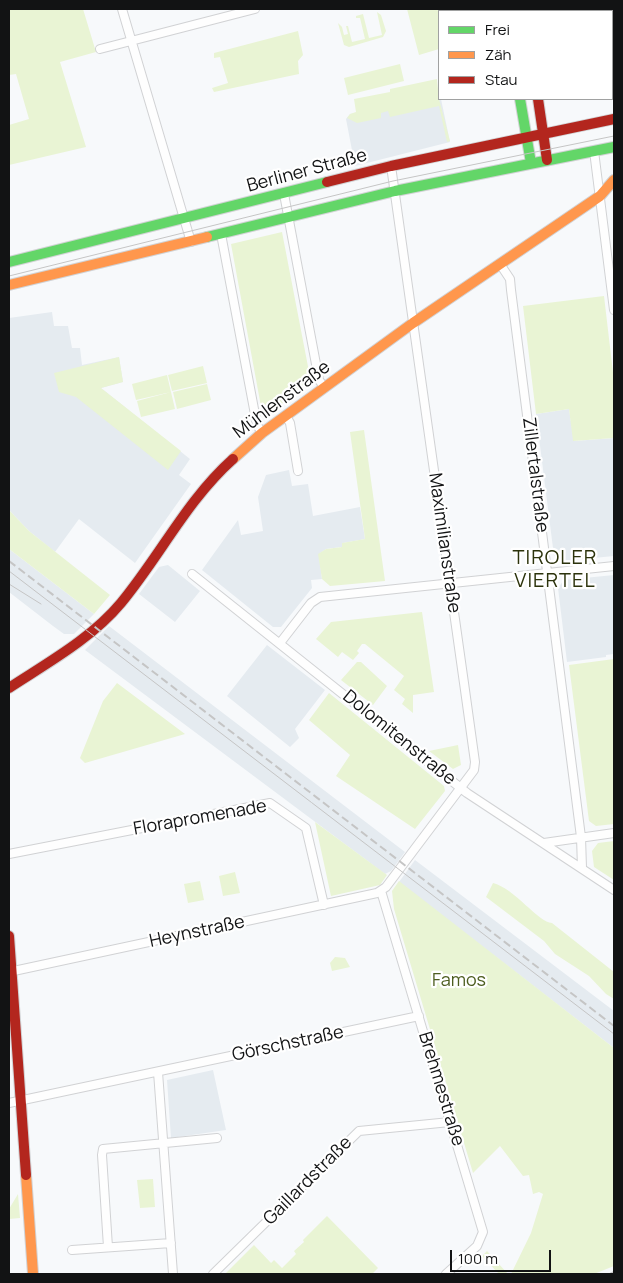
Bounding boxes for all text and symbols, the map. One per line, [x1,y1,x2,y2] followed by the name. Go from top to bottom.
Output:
[438,10,613,100] legend
[485,19,510,40] text: Frei
[485,44,511,65] text: Zäh
[485,69,518,90] text: Stau
[245,145,369,197] street label: Berliner Straße
[229,357,335,443] street label: Mühlenstraße
[517,416,553,534] street label: Zillertalstraße
[423,471,465,615] street label: Maximilianstraße
[512,546,598,593] district label: TIROLER VIERTEL
[338,686,460,790] street label: Dolomitenstraße
[132,796,268,840] street label: Florapromenade
[147,911,247,953] street label: Heynstraße
[432,970,486,992] park label: Famos
[230,1022,346,1066] street label: Görschstraße
[413,1029,469,1149] street label: Brehmestraße
[259,1132,357,1230] street label: Gaillardstraße
[453,1240,554,1272] scale bar
[458,1248,498,1269] text: 100 m

